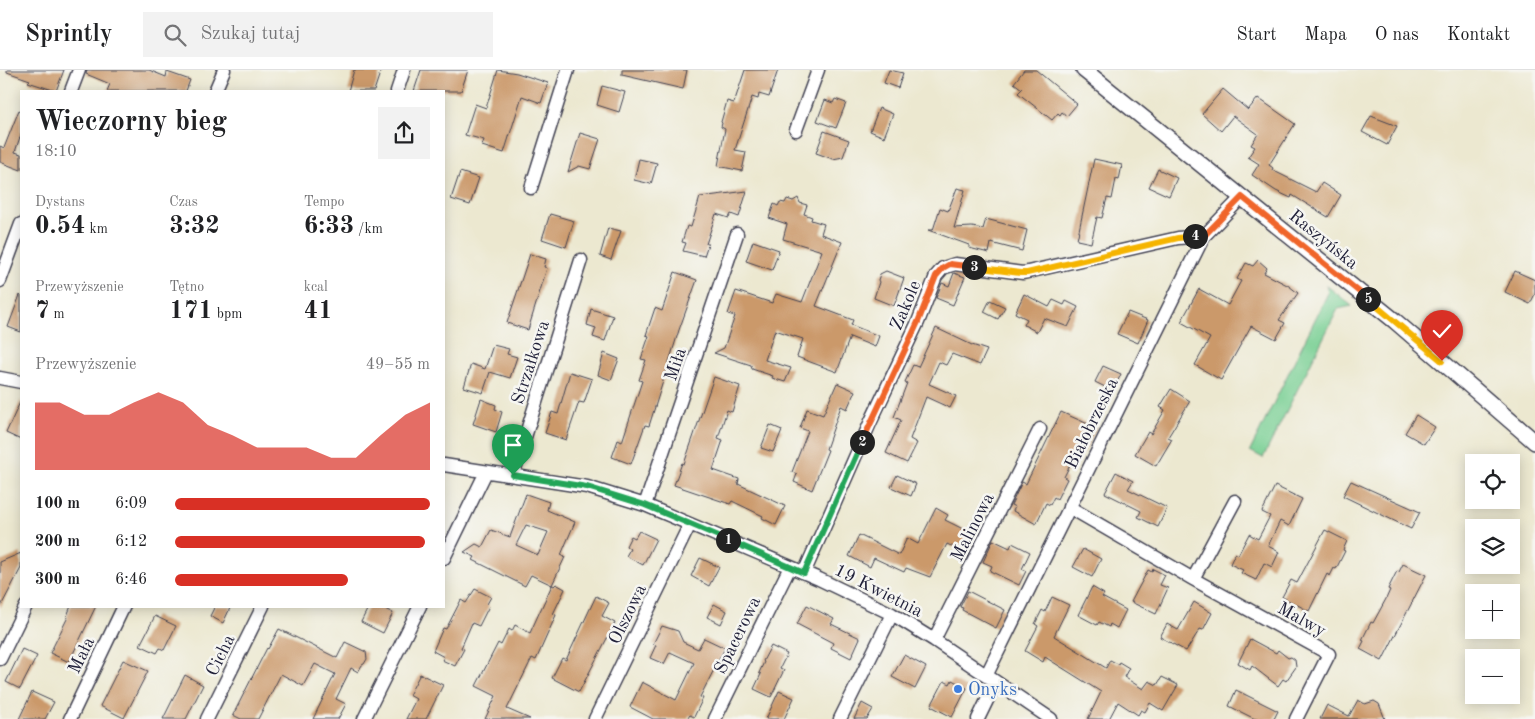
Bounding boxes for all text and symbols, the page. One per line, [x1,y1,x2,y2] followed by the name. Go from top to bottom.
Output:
[143,12,493,57] search box
[161,21,189,49] icon: search
[25,23,113,47] text: Sprintly
[201,25,300,44] text: Szukaj tutaj
[1237,26,1277,44] text: Start
[1305,26,1347,44] text: Mapa
[1375,26,1419,44] text: O nas
[1447,26,1510,44] text: Kontakt
[378,107,430,159] button: share
[35,109,227,137] text: Wieczorny bieg
[35,144,77,160] text: 18:10
[35,195,85,209] text: Dystans
[169,195,198,209] text: Czas
[304,195,344,209] text: Tempo
[1286,207,1361,273] street label: Raszyńska
[35,214,86,239] text: 0.54
[169,214,220,239] text: 3:32
[304,214,354,239] text: 6:33
[86,222,108,236] text: km
[354,222,383,236] text: /km
[1182,224,1208,248] pin: 4
[1191,229,1200,243] text: 4
[962,254,986,280] pin: 3
[970,260,979,274] text: 3
[887,278,924,333] street label: Zakole
[35,280,124,294] text: Przewyższenie
[169,280,204,294] text: Tętno
[304,280,328,294] text: kcal
[1356,286,1380,312] pin: 5
[1364,292,1373,306] text: 5
[35,299,50,324] text: 7
[169,299,213,324] text: 171
[304,299,333,324] text: 41
[50,307,65,321] text: m
[213,307,242,321] text: bpm
[1421,310,1463,361] pin
[1428,317,1456,345] icon: check
[509,318,553,406] street label: Strzałkowa
[662,345,690,383] street label: Miła
[35,357,136,373] text: Przewyższenie
[366,357,430,373] text: 49–55 m
[1062,375,1122,472] street label: Białobrzeska
[492,424,534,475] pin
[850,430,874,454] pin: 2
[499,431,527,459] icon: arrive
[858,435,867,449] text: 2
[1465,454,1520,704] map controls
[1465,454,1520,509] button: locate
[948,490,998,565] street label: Malinowa
[35,496,80,512] text: 100 m
[115,496,147,512] text: 6:09
[1465,519,1520,574] button: layers
[716,528,740,552] pin: 1
[724,533,733,547] text: 1
[35,534,80,550] text: 200 m
[115,534,147,550] text: 6:12
[832,561,926,621] street label: 19 Kwietnia
[35,572,80,588] text: 300 m
[115,572,147,588] text: 6:46
[606,582,650,647] street label: Olszowa
[1465,584,1520,639] button: +
[711,594,764,677] street label: Spacerowa
[1274,599,1329,641] street label: Malwy
[203,632,239,679] street label: Cicha
[66,634,98,676] street label: Mała
[1465,649,1520,704] button: −
[968,681,1017,699] place label: Onyks
[952,683,964,695] marker: Onyks

